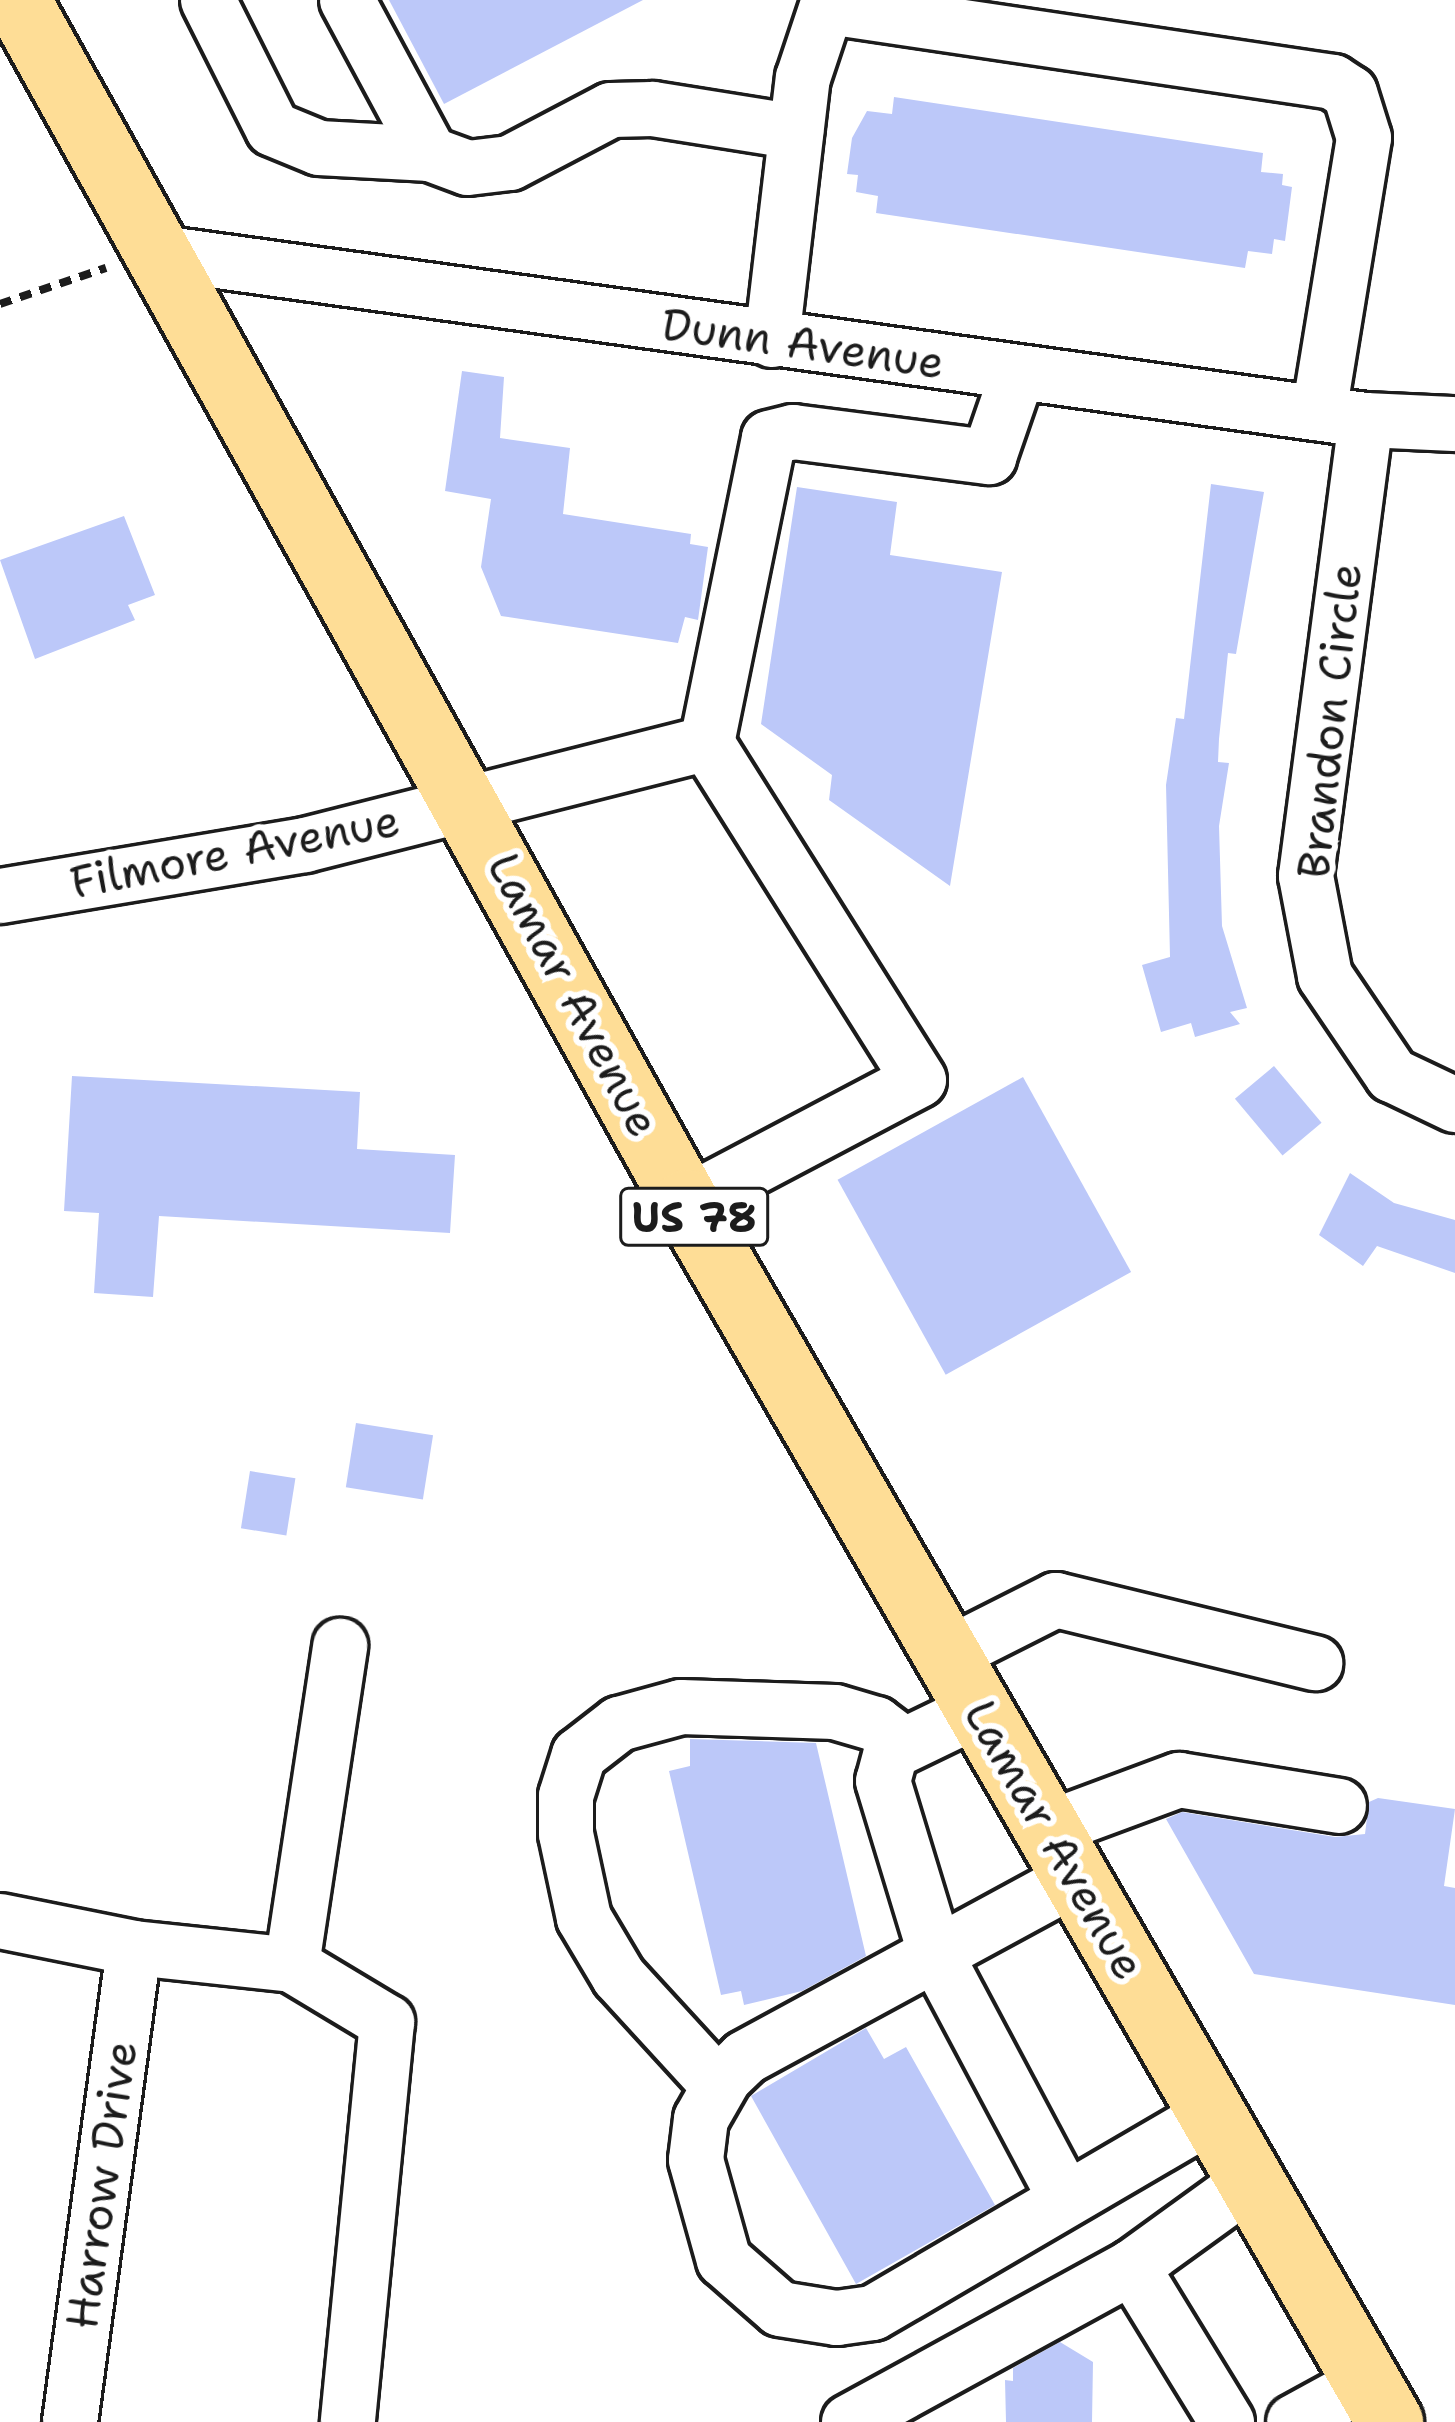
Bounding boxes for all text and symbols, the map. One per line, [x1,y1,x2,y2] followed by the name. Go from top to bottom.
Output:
[658,297,948,391] street label: Dunn Avenue
[1287,561,1373,881] street label: Brandon Circle
[66,794,404,910] street label: Filmore Avenue
[476,844,670,1146] street label: Lamar Avenue
[619,1181,769,1253] road number: US 78
[952,1691,1156,1989] street label: Lamar Avenue
[55,2038,149,2332] street label: Harrow Drive

